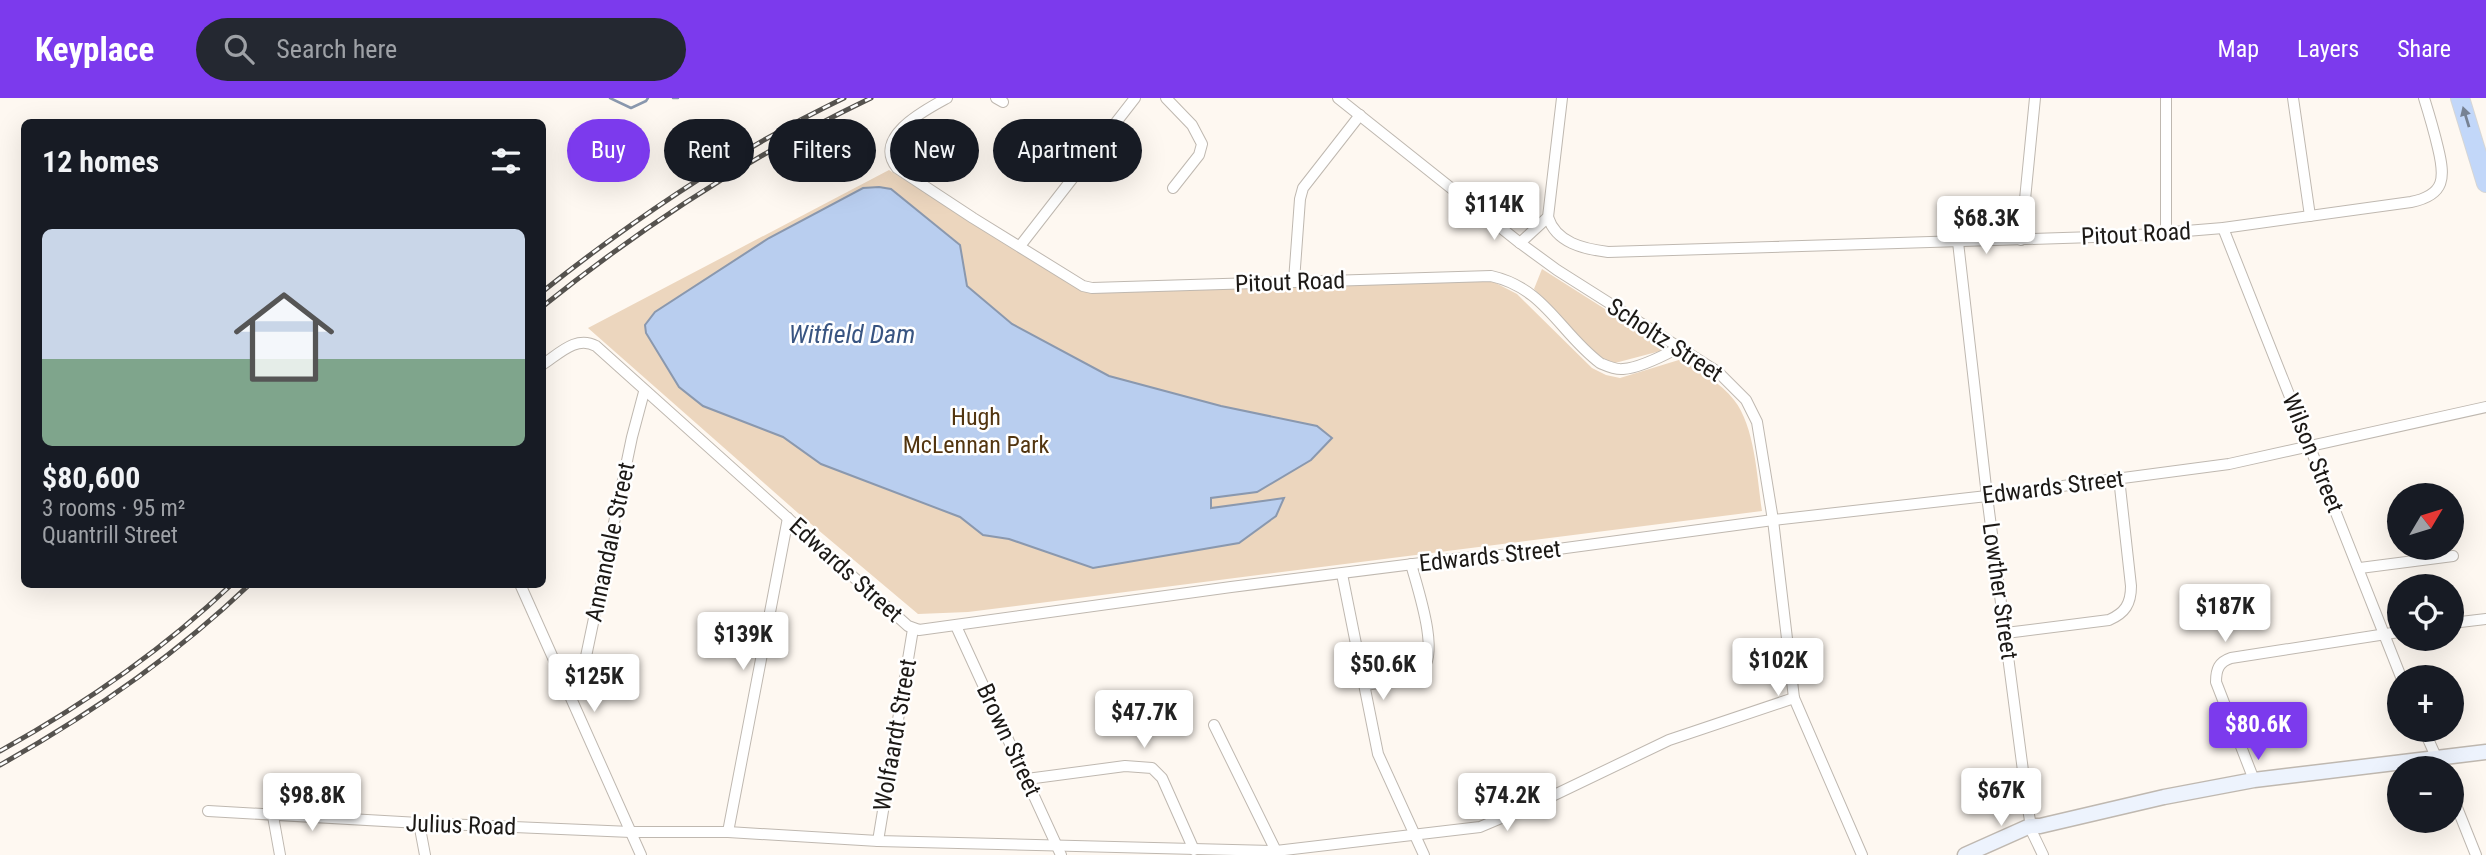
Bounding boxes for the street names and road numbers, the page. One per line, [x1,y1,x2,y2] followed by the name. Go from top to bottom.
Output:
[2080,217,2192,251] street label: Pitout Road
[1234,266,1346,298] street label: Pitout Road
[1602,292,1728,388] street label: Scholtz Street
[2276,389,2350,517] street label: Wilson Street
[579,460,641,624] street label: Annandale Street
[1981,464,2125,510] street label: Edwards Street
[784,512,908,628] street label: Edwards Street
[1977,521,2023,661] street label: Lowther Street
[1418,535,1562,577] street label: Edwards Street
[868,657,922,813] street label: Wolfaardt Street
[971,679,1047,801] street label: Brown Street
[405,809,517,841] street label: Julius Road

